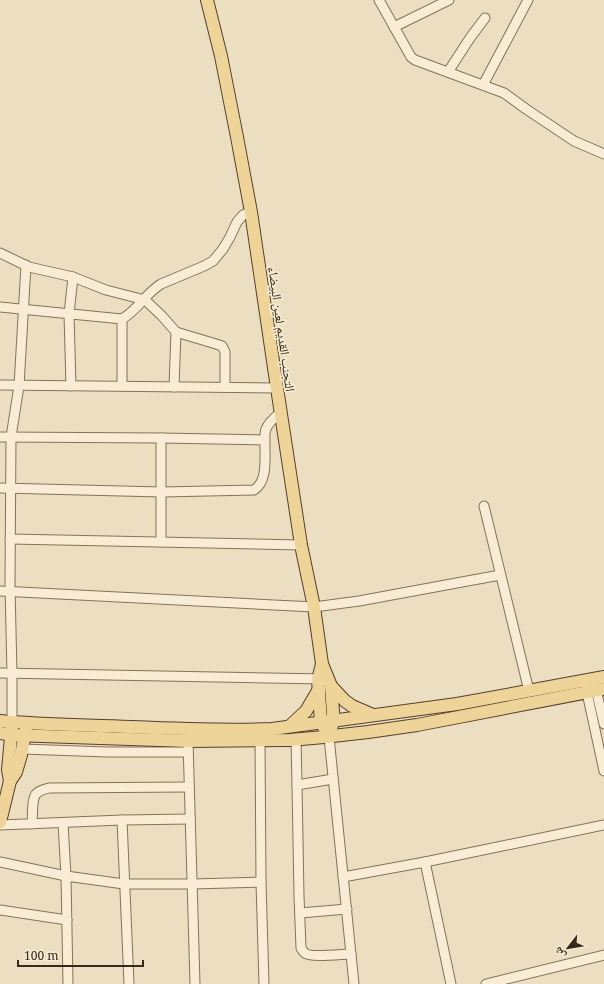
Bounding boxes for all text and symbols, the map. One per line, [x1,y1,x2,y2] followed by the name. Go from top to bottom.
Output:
[264,265,300,393] street label: التجنب القديم لعين البيضاء
[548,928,588,968] north arrow
[18,942,143,968] scale bar
[549,944,569,962] text: ش
[24,947,59,964] text: 100 m

